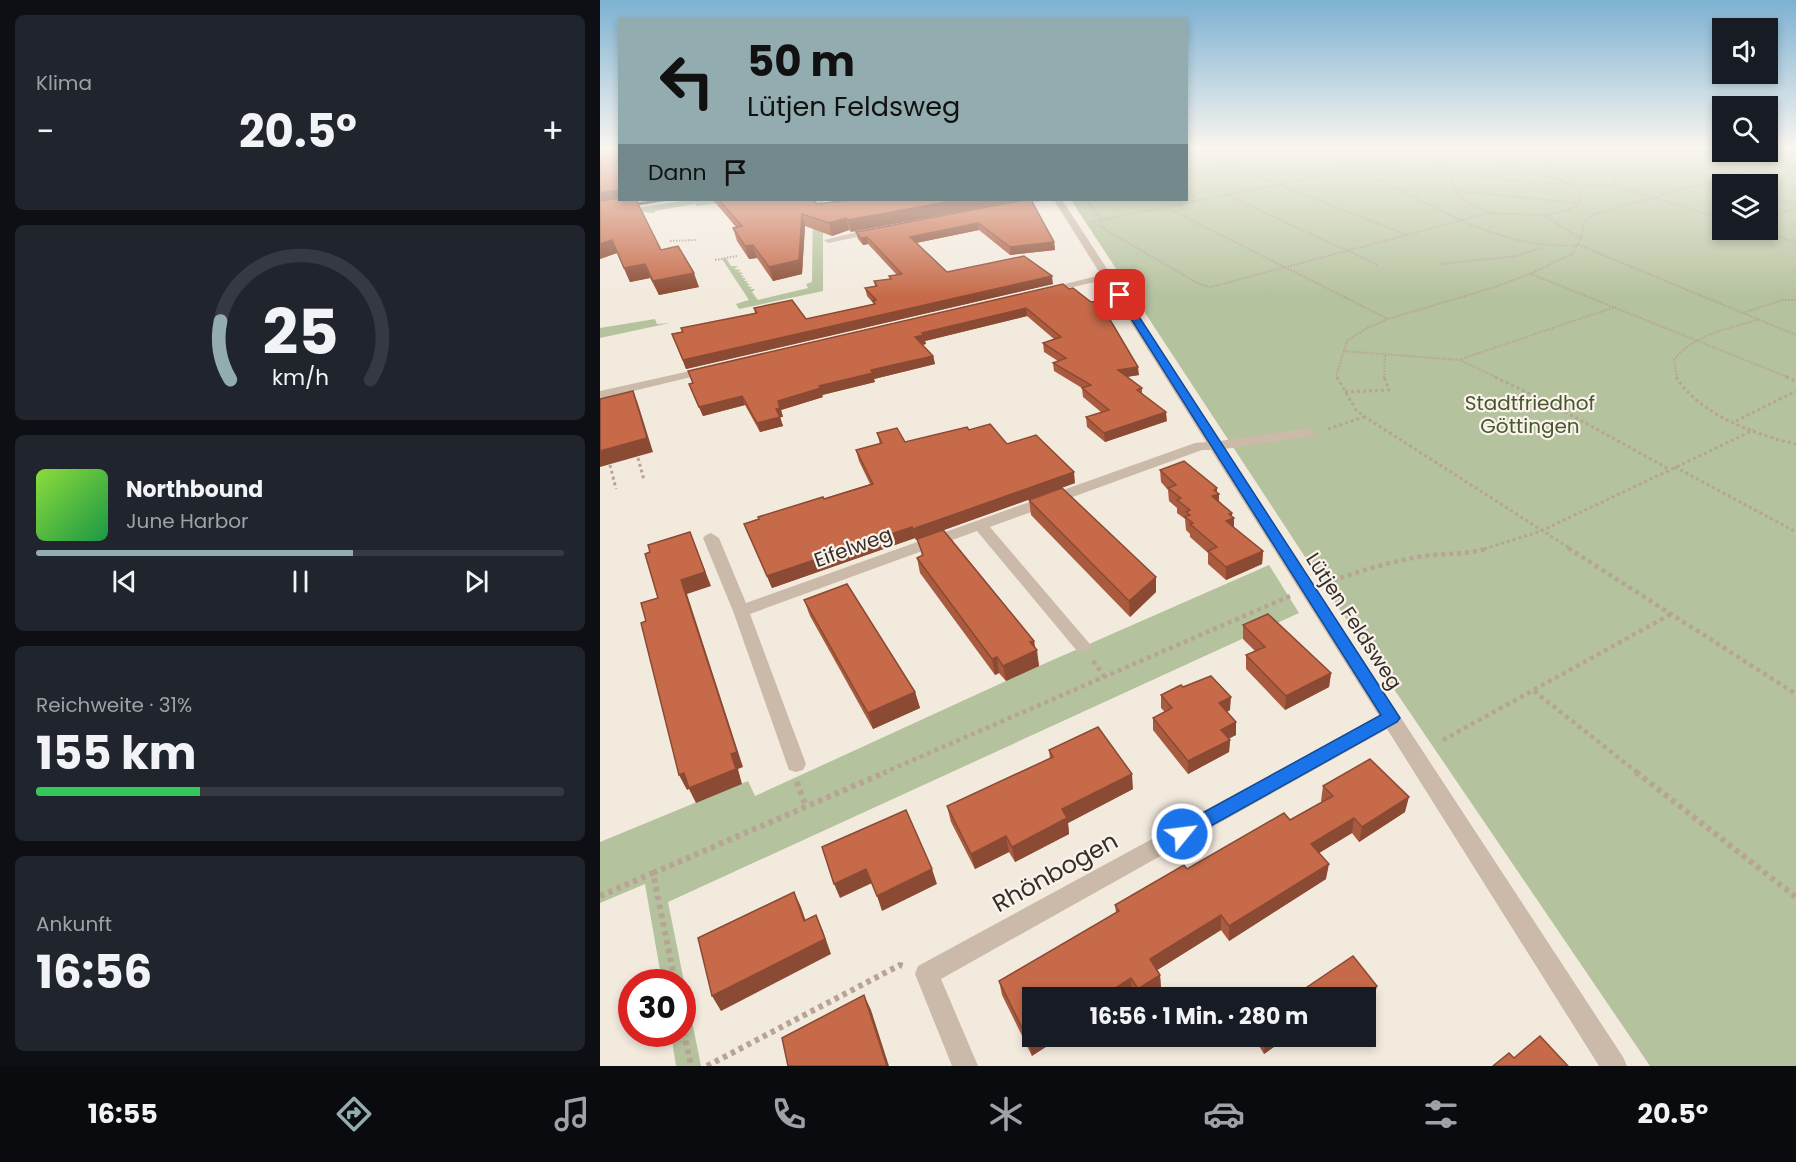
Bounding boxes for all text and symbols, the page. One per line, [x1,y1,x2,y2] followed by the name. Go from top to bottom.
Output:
[1712,18,1778,240] map controls
[1712,18,1778,84] button: sound
[747,32,855,91] text: 50 m
[648,42,726,120] icon: left
[36,69,92,97] text: Klima
[747,88,960,125] text: Lütjen Feldsweg
[1712,96,1778,162] button: search
[239,100,357,163] text: 20.5°
[36,108,54,155] text: −
[541,108,564,155] text: +
[719,156,752,189] icon: arrive
[648,157,707,188] text: Dann
[1712,174,1778,240] button: layers
[1094,269,1145,320] pin
[1103,278,1136,311] icon: arrive
[262,288,338,376] text: 25
[271,362,329,393] text: km/h
[1465,389,1595,440] park label: Stadtfriedhof Göttingen
[126,474,263,505] text: Northbound
[126,507,249,535] text: June Harbor
[810,520,896,574] street label: Eifelweg
[1299,547,1409,695] street label: Lütjen Feldsweg
[108,565,141,598] icon: previous
[284,565,317,598] icon: pause
[460,565,493,598] icon: next
[36,691,192,719] text: Reichweite · 31%
[36,722,196,785] text: 155 km
[1150,802,1214,866] position arrow
[986,824,1124,920] street label: Rhönbogen
[36,910,112,938] text: Ankunft
[36,941,152,1004] text: 16:56
[618,969,696,1047] speed limit sign: 30
[1090,1001,1308,1032] text: 16:56 · 1 Min. · 280 m
[333,1093,375,1135] icon: directions
[551,1093,593,1135] icon: music
[768,1093,810,1135] icon: phone
[985,1093,1027,1135] icon: climate
[1203,1093,1245,1135] icon: car
[1420,1093,1462,1135] icon: filters
[88,1095,158,1132] text: 16:55
[1638,1095,1708,1132] text: 20.5°

